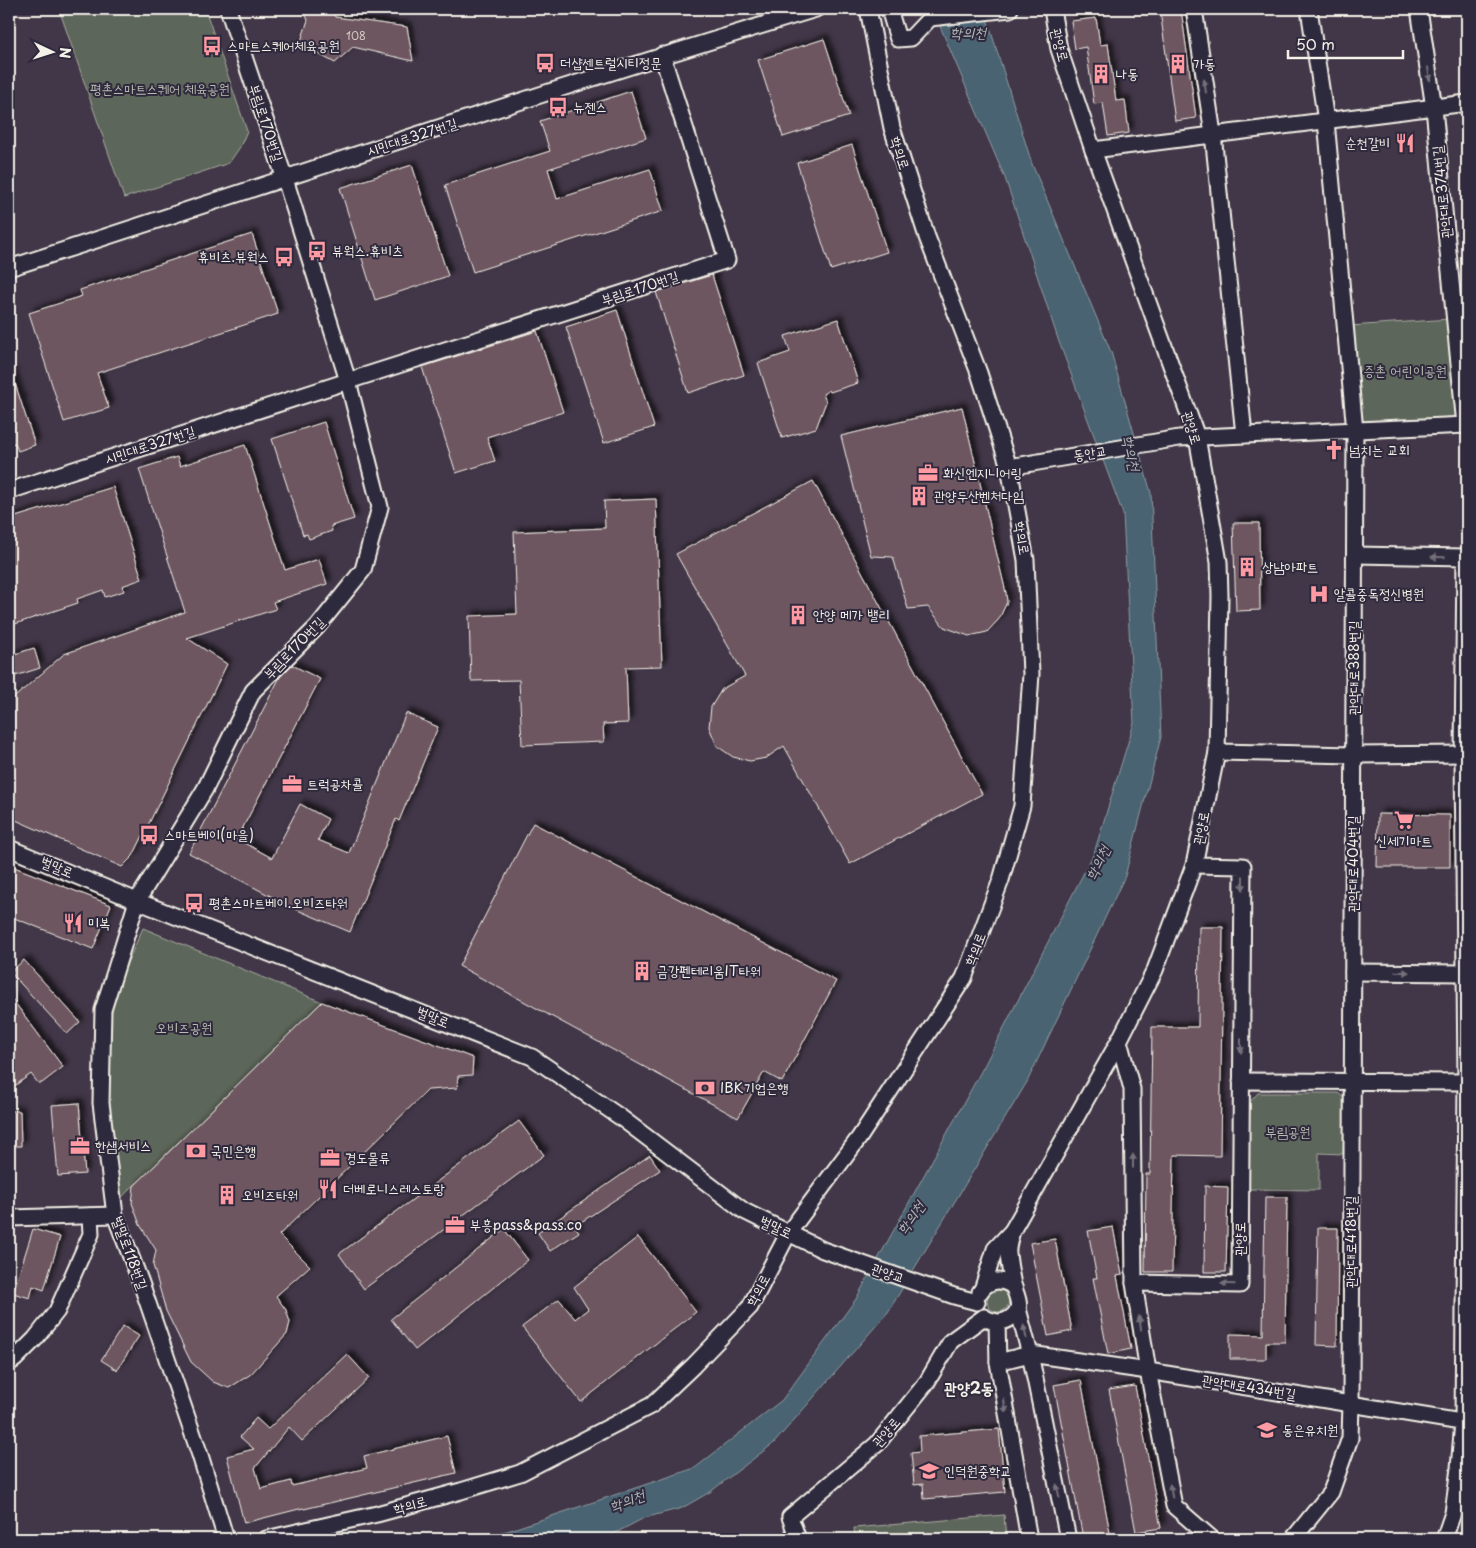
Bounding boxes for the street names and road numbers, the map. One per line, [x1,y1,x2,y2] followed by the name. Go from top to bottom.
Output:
[1046,26,1075,64] street label: 관양로
[244,81,289,165] street label: 부림로170번길
[364,112,460,161] street label: 시민대로327번길
[885,134,916,172] street label: 학의로
[1426,144,1457,239] street label: 관악대로374번길
[598,265,682,310] street label: 부림로170번길
[1177,409,1207,447] street label: 관양로
[102,420,198,469] street label: 시민대로327번길
[1072,439,1108,466] street label: 동안교
[1009,519,1036,556] street label: 학의로
[258,611,330,684] street label: 부림로170번길
[1343,620,1364,715] street label: 관악대로388번길
[1187,809,1214,846] street label: 관양로
[1342,815,1363,912] street label: 관악대로404번길
[38,850,77,883] street label: 벌말로
[959,929,990,968] street label: 학의로
[414,1000,453,1033] street label: 벌말로
[1340,1195,1361,1288] street label: 관악대로418번길
[756,1210,796,1243] street label: 벌말로
[107,1213,154,1294] street label: 벌말로118번길
[1229,1222,1250,1256] street label: 관양로
[869,1257,908,1288] street label: 관양교
[740,1270,775,1310] street label: 학의로
[1201,1369,1298,1404] street label: 관악대로434번길
[867,1412,905,1451] street label: 관양로
[391,1490,429,1519] street label: 학의로

